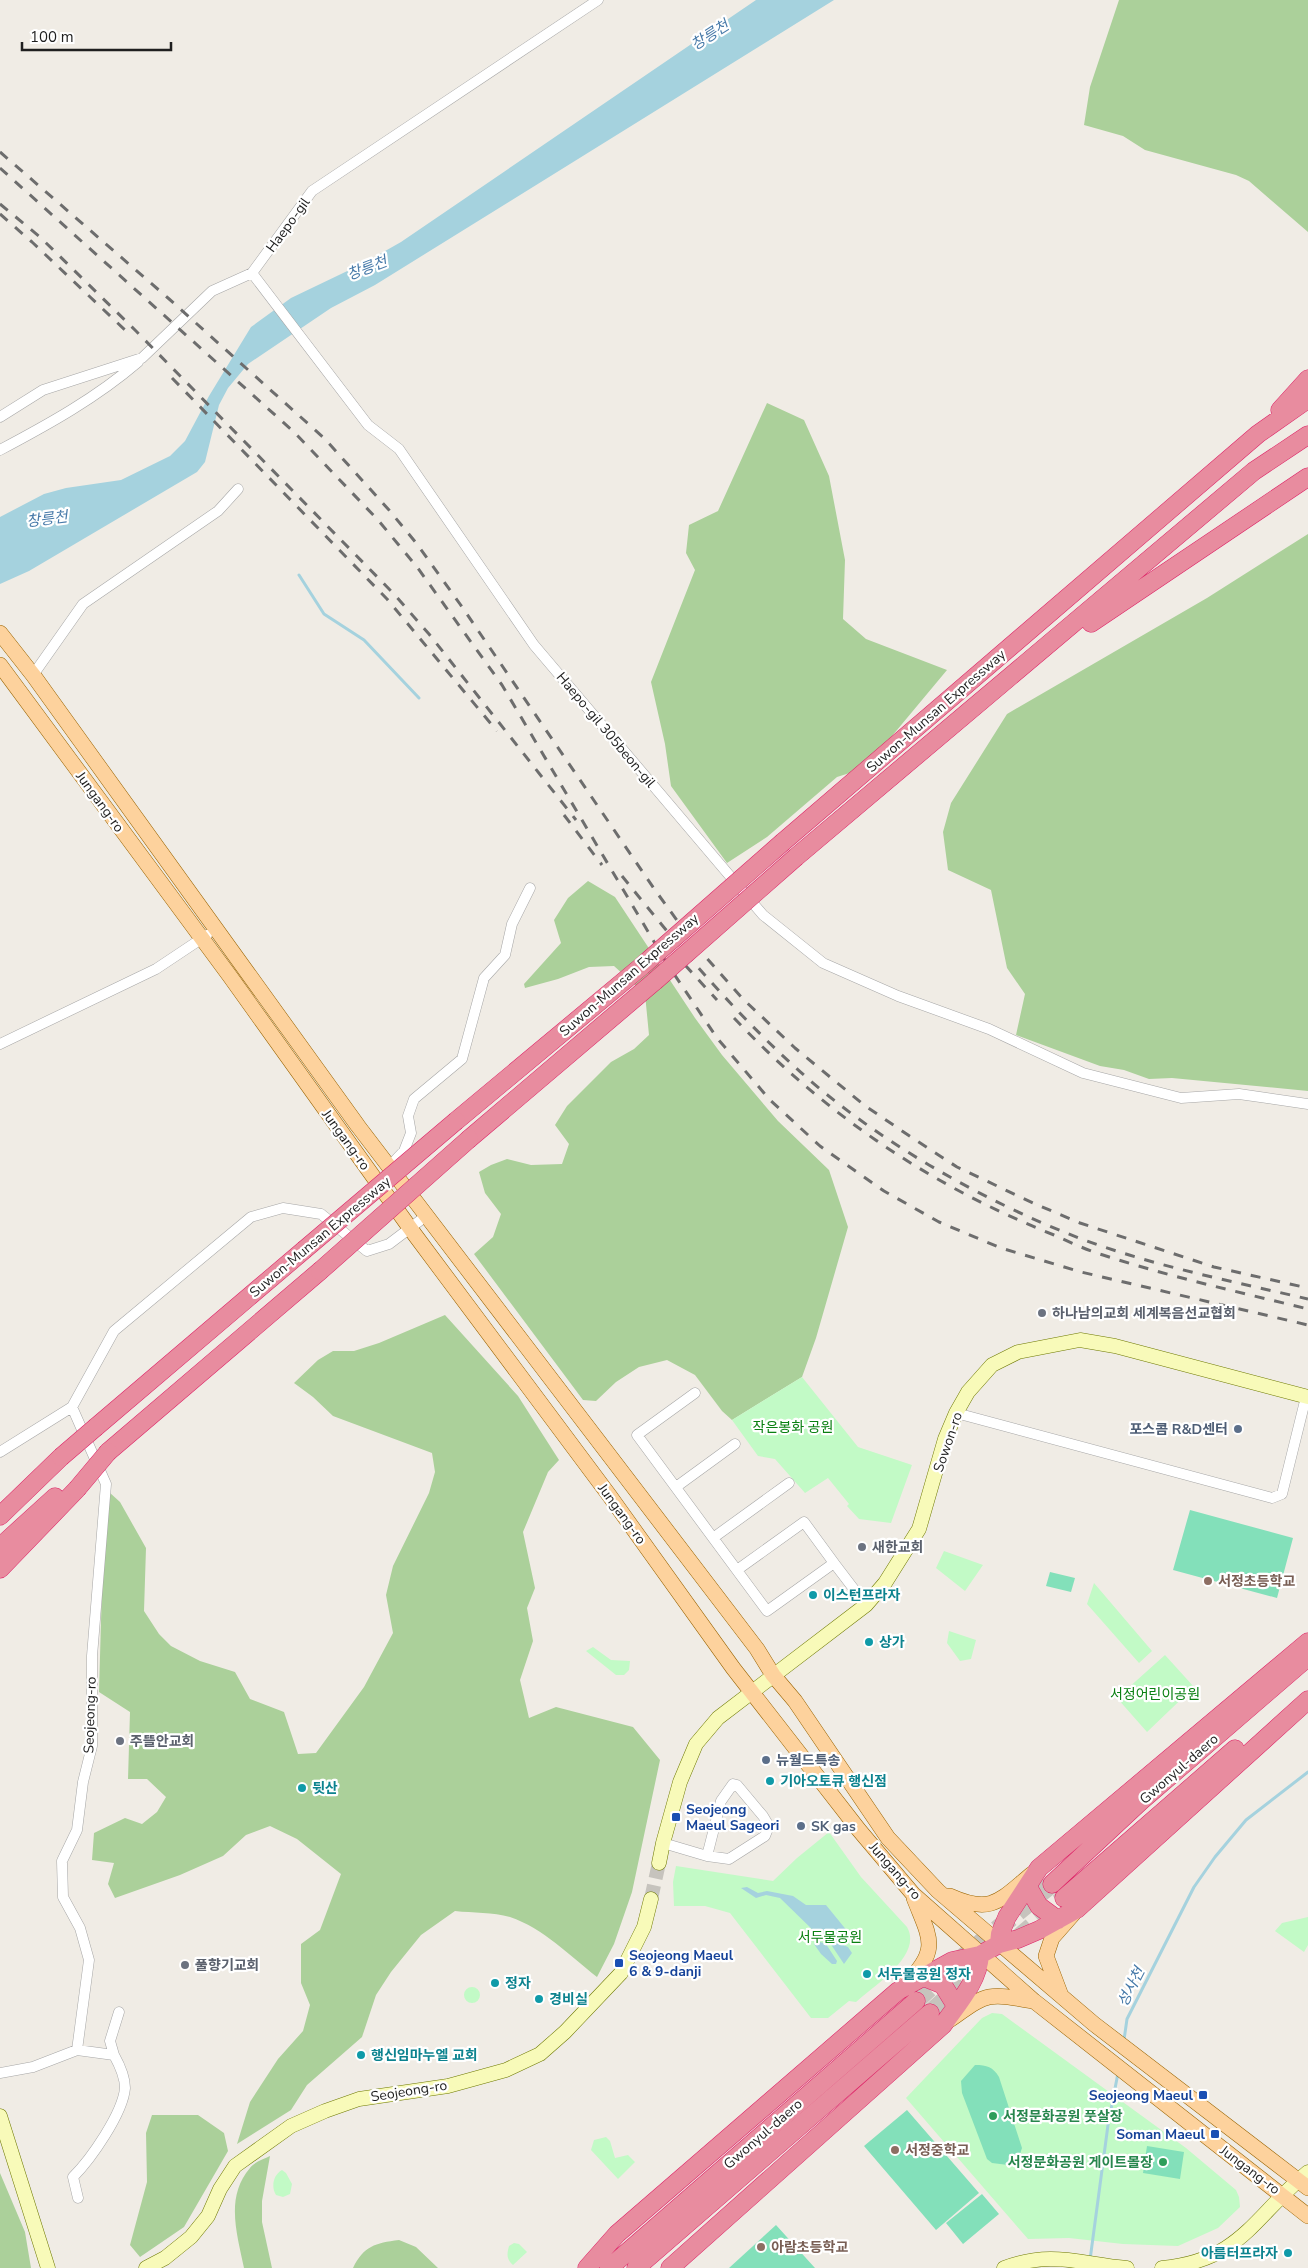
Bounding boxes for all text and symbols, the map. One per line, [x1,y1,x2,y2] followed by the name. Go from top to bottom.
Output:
[687,14,735,55] water label: 창릉천
[22,20,171,52] scale bar
[30,27,74,47] text: 100 m
[262,193,315,256] street label: Haepo-gil
[344,250,392,285] water label: 창릉천
[25,506,71,531] water label: 창릉천
[862,645,1010,777] street label: Suwon-Munsan Expressway
[552,668,661,792] street label: Haepo-gil 305beon-gil
[71,767,129,836] street label: Jungang-ro
[555,909,703,1041] street label: Suwon-Munsan Expressway
[317,1105,375,1174] street label: Jungang-ro
[245,1172,395,1302] street label: Suwon-Munsan Expressway
[1052,1304,1236,1323] place label: 하나남의교회 세계복음선교협회
[1036,1307,1048,1319] marker: 하나남의교회 세계복음선교협회
[929,1409,967,1475] street label: Sowon-ro
[753,1418,833,1437] park label: 작은봉화 공원
[1129,1420,1228,1439] place label: 포스콤 R&D센터
[1232,1423,1244,1435] marker: 포스콤 R&D센터
[593,1479,651,1548] street label: Jungang-ro
[872,1538,924,1557] place label: 새한교회
[856,1541,868,1553] marker: 새한교회
[1218,1572,1295,1591] place label: 서정초등학교
[1202,1575,1214,1587] marker: 서정초등학교
[823,1586,900,1605] place label: 이스턴프라자
[807,1589,819,1601] marker: 이스턴프라자
[879,1633,905,1652] place label: 상가
[863,1636,875,1648] marker: 상가
[79,1676,101,1754] street label: Seojeong-ro
[1110,1685,1200,1704] park label: 서정어린이공원
[1136,1729,1223,1808] street label: Gwonyul-daero
[130,1732,194,1751] place label: 주뜰안교회
[114,1735,126,1747] marker: 주뜰안교회
[776,1751,841,1770] place label: 뉴월드특송
[760,1754,772,1766] marker: 뉴월드특송
[780,1772,887,1791] place label: 기아오토큐 행신점
[764,1775,776,1787] marker: 기아오토큐 행신점
[312,1779,338,1798] place label: 뒷산
[296,1782,308,1794] marker: 뒷산
[686,1800,779,1835] place label: Seojeong Maeul Sageori
[670,1811,682,1823] marker: Seojeong Maeul Sageori
[811,1817,856,1836] place label: SK gas
[795,1820,807,1832] marker: SK gas
[864,1837,926,1904] street label: Jungang-ro
[798,1928,862,1947] park label: 서두물공원
[629,1946,734,1981] place label: Seojeong Maeul 6 & 9-danji
[195,1956,259,1975] place label: 풀향기교회
[613,1957,625,1969] marker: Seojeong Maeul 6 & 9-danji
[179,1959,191,1971] marker: 풀향기교회
[1113,1962,1150,2010] water label: 성사천
[877,1965,971,1984] place label: 서두물공원 정자
[861,1968,873,1980] marker: 서두물공원 정자
[505,1974,531,1993] place label: 정자
[489,1977,501,1989] marker: 정자
[549,1990,588,2009] place label: 경비실
[533,1993,545,2005] marker: 경비실
[371,2046,478,2065] place label: 행신임마누엘 교회
[355,2049,367,2061] marker: 행신임마누엘 교회
[369,2076,449,2106] street label: Seojeong-ro
[1089,2086,1194,2105] place label: Seojeong Maeul
[1197,2089,1209,2101] marker: Seojeong Maeul
[720,2094,807,2173] street label: Gwonyul-daero
[1003,2107,1123,2126] place label: 서정문화공원 풋살장
[987,2110,999,2122] marker: 서정문화공원 풋살장
[1116,2125,1206,2144] place label: Soman Maeul
[1209,2128,1221,2140] marker: Soman Maeul
[905,2141,970,2160] place label: 서정중학교
[1215,2141,1284,2199] street label: Jungang-ro
[889,2144,901,2156] marker: 서정중학교
[1008,2153,1153,2172] place label: 서정문화공원 게이트볼장
[1157,2156,1169,2168] marker: 서정문화공원 게이트볼장
[771,2238,848,2257] place label: 아람초등학교
[755,2241,767,2253] marker: 아람초등학교
[1201,2244,1278,2263] place label: 아름터프라자
[1282,2247,1294,2259] marker: 아름터프라자

